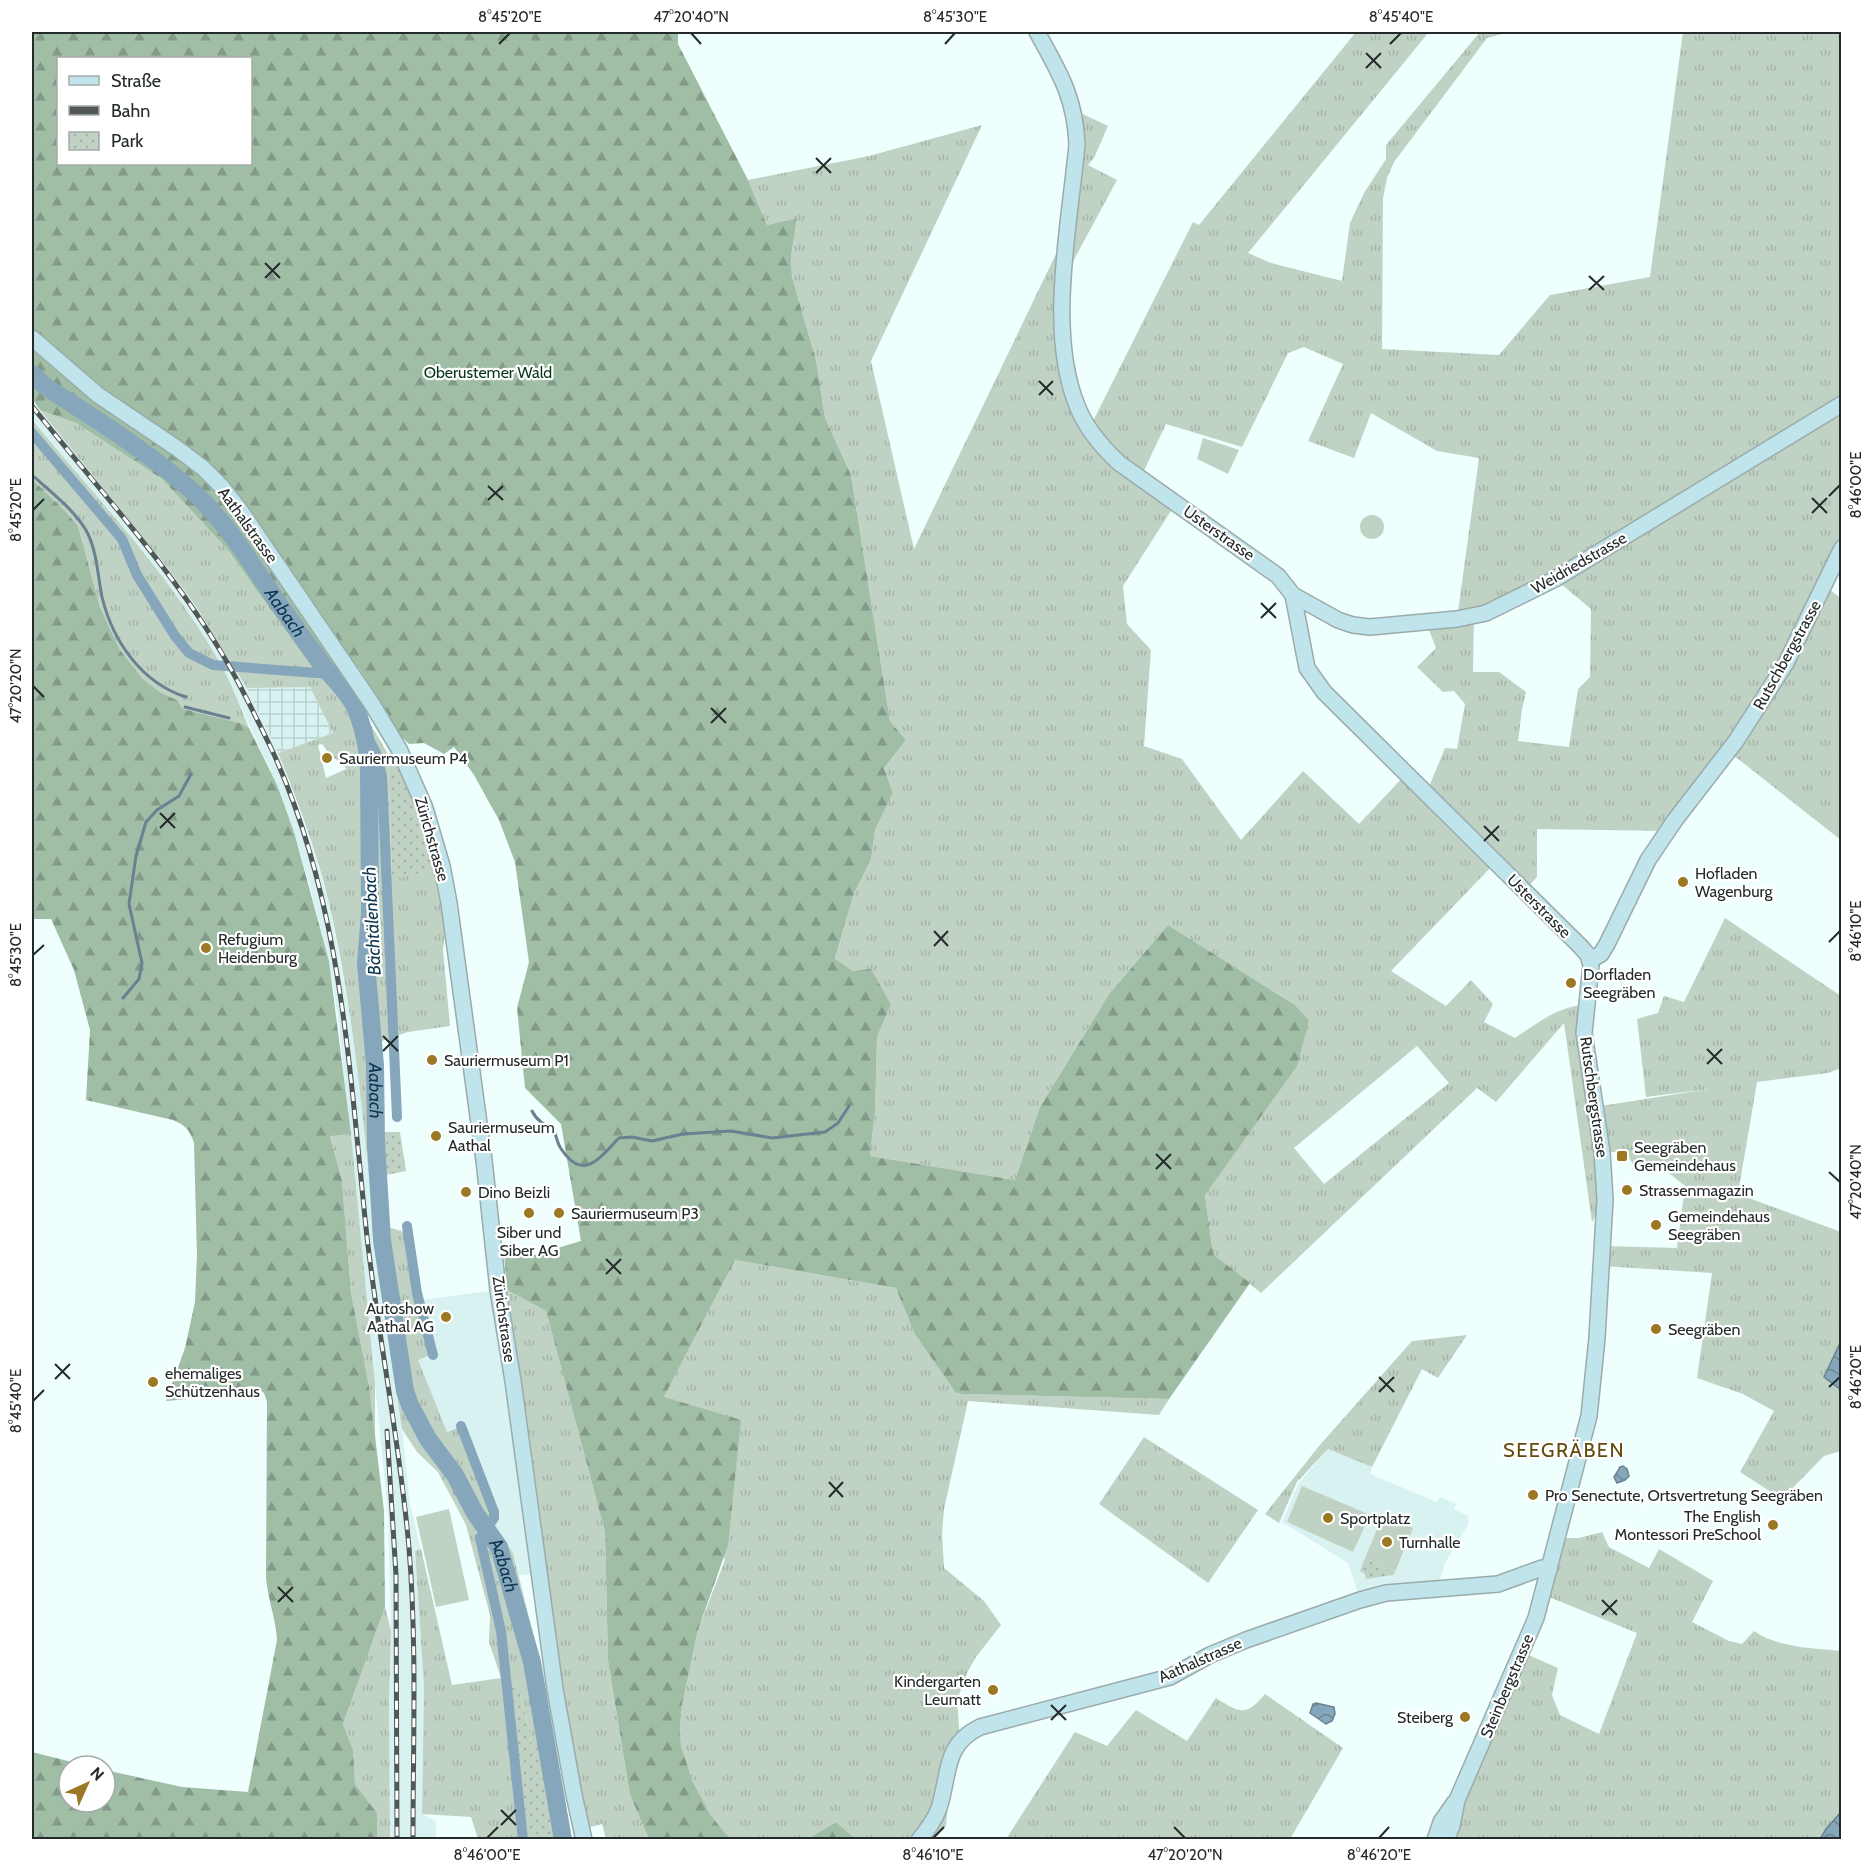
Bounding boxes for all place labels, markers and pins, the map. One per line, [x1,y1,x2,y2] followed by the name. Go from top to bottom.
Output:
[339,749,468,768] place label: Sauriermuseum P4
[320,751,334,765] marker: Sauriermuseum P4
[1695,864,1774,901] place label: Hofladen Wagenburg
[1676,875,1690,889] marker: Hofladen Wagenburg
[218,930,298,967] place label: Refugium Heidenburg
[199,941,213,955] marker: Refugium Heidenburg
[1583,965,1655,1002] place label: Dorfladen Seegräben
[1564,976,1578,990] marker: Dorfladen Seegräben
[444,1051,569,1070] place label: Sauriermuseum P1
[425,1053,439,1067] marker: Sauriermuseum P1
[448,1118,555,1155] place label: Sauriermuseum Aathal
[429,1129,443,1143] marker: Sauriermuseum Aathal
[1634,1138,1736,1175] place label: Seegräben Gemeindehaus
[1615,1149,1629,1163] marker: Seegräben Gemeindehaus
[1639,1181,1754,1200] place label: Strassenmagazin
[478,1183,550,1202] place label: Dino Beizli
[1620,1183,1634,1197] marker: Strassenmagazin
[459,1185,473,1199] marker: Dino Beizli
[571,1204,699,1223] place label: Sauriermuseum P3
[522,1206,536,1220] marker: Siber und Siber AG
[552,1206,566,1220] marker: Sauriermuseum P3
[1668,1207,1770,1244] place label: Gemeindehaus Seegräben
[1649,1218,1663,1232] marker: Gemeindehaus Seegräben
[497,1223,561,1260] place label: Siber und Siber AG
[366,1299,434,1336] place label: Autoshow Aathal AG
[439,1310,453,1324] marker: Autoshow Aathal AG
[1668,1320,1740,1339] place label: Seegräben
[1649,1322,1663,1336] marker: Seegräben
[165,1364,260,1401] place label: ehemaliges Schützenhaus
[146,1375,160,1389] marker: ehemaliges Schützenhaus
[1545,1486,1823,1505] place label: Pro Senectute, Ortsvertretung Seegräben
[1526,1488,1540,1502] marker: Pro Senectute, Ortsvertretung Seegräben
[1614,1507,1761,1544] place label: The English Montessori PreSchool
[1340,1509,1411,1528] place label: Sportplatz
[1321,1511,1335,1525] marker: Sportplatz
[1766,1518,1780,1532] marker: The English Montessori PreSchool
[1399,1533,1461,1552] place label: Turnhalle
[1380,1535,1394,1549] marker: Turnhalle
[894,1672,982,1709] place label: Kindergarten Leumatt
[986,1683,1000,1697] marker: Kindergarten Leumatt
[1397,1708,1454,1727] place label: Steiberg
[1458,1710,1472,1724] marker: Steiberg

